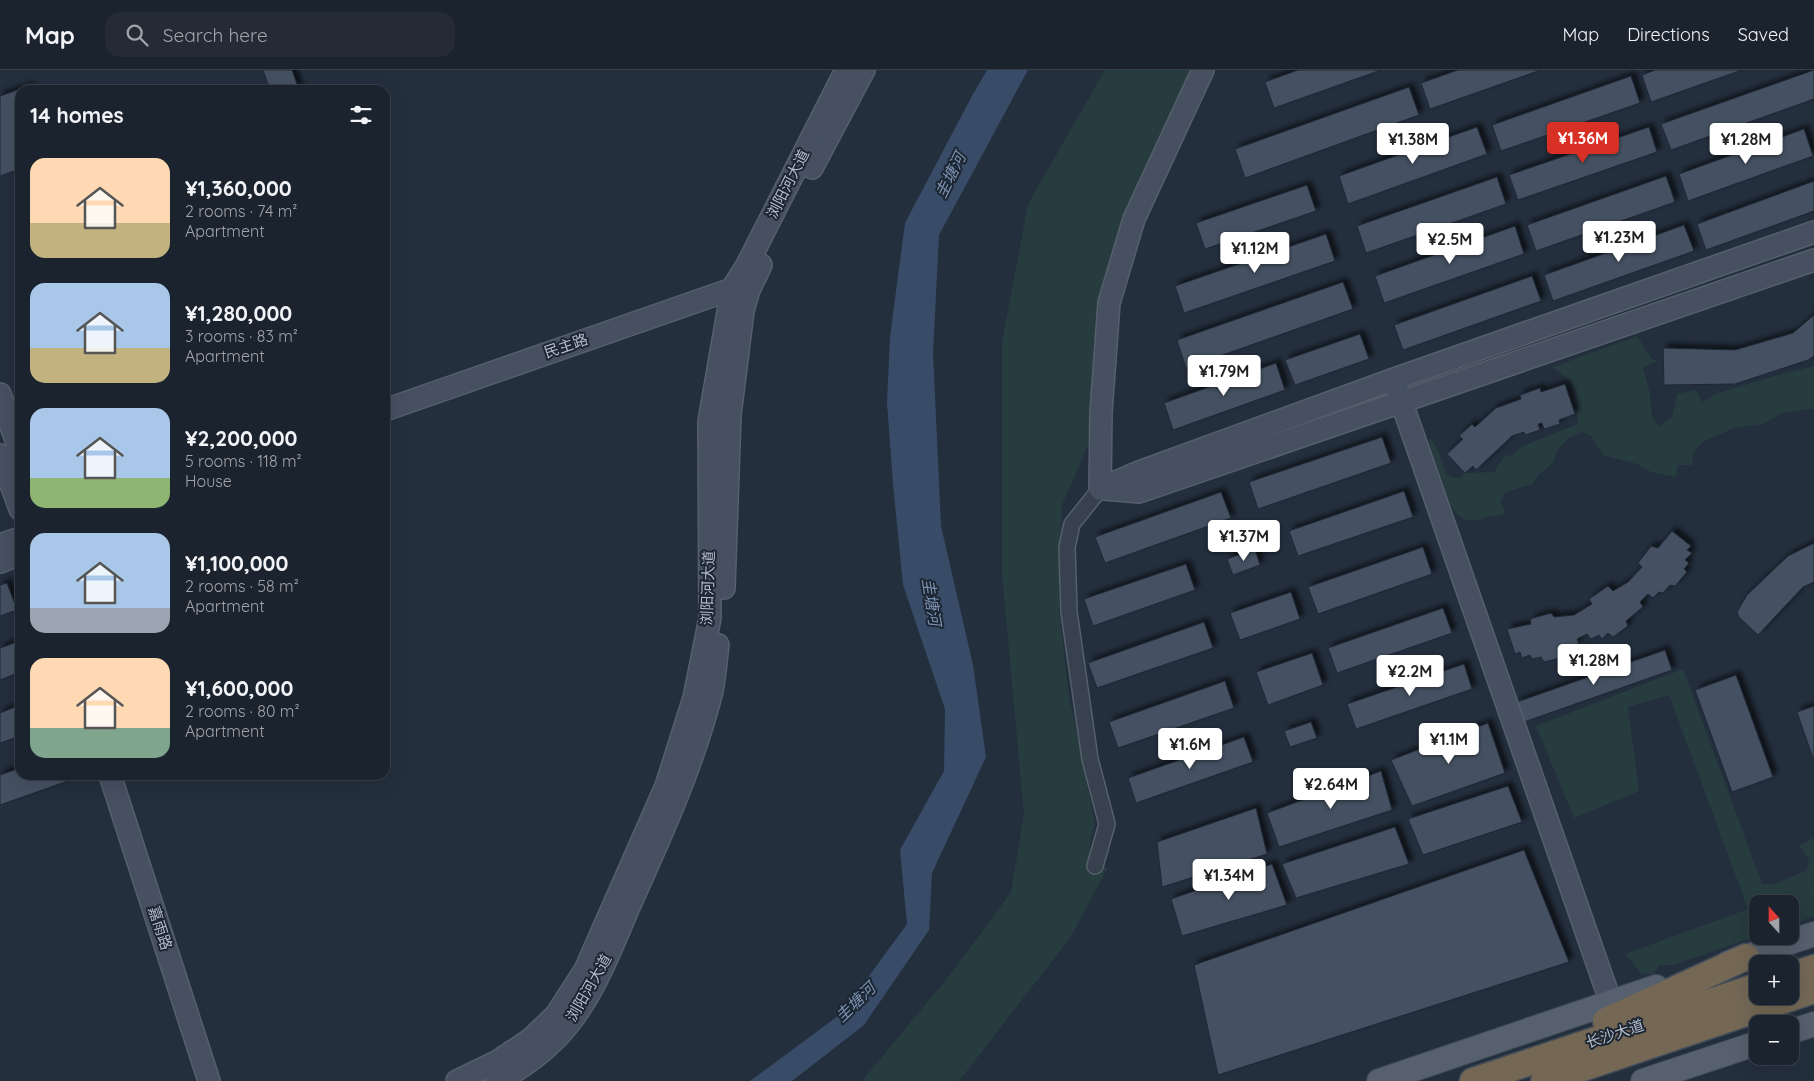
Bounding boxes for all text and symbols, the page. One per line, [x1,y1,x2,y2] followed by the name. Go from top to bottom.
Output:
[105,12,455,57] search box
[25,20,75,50] text: Map
[123,21,151,49] icon: search
[163,23,268,47] text: Search here
[1562,23,1599,46] text: Map
[1627,23,1710,46] text: Directions
[1738,23,1789,46] text: Saved
[347,101,375,129] icon: filters
[30,102,124,128] text: 14 homes
[1372,122,1454,165] pin: ¥1.38M
[1542,122,1624,164] pin: ¥1.36M
[1705,122,1787,165] pin: ¥1.28M
[1558,128,1608,148] text: ¥1.36M
[1388,129,1438,149] text: ¥1.38M
[1721,129,1771,149] text: ¥1.28M
[762,146,813,222] street label: 浏阳河大道
[930,146,971,201] water label: 圭塘河
[185,175,292,201] text: ¥1,360,000
[70,178,130,238] icon: home
[185,201,297,221] text: 2 rooms · 74 m²
[1578,220,1660,263] pin: ¥1.23M
[185,221,265,241] text: Apartment
[1415,222,1485,265] pin: ¥2.5M
[1594,227,1644,247] text: ¥1.23M
[1428,229,1472,249] text: ¥2.5M
[1214,232,1296,274] pin: ¥1.12M
[1231,238,1279,258] text: ¥1.12M
[185,300,292,326] text: ¥1,280,000
[70,303,130,363] icon: home
[185,326,298,346] text: 3 rooms · 83 m²
[541,329,590,362] street label: 民主路
[185,346,265,366] text: Apartment
[1183,354,1265,397] pin: ¥1.79M
[1199,361,1249,381] text: ¥1.79M
[185,425,297,451] text: ¥2,200,000
[70,428,130,488] icon: home
[185,451,302,471] text: 5 rooms · 118 m²
[185,471,232,491] text: House
[1203,520,1285,562] pin: ¥1.37M
[1219,526,1269,546] text: ¥1.37M
[185,550,288,576] text: ¥1,100,000
[697,550,718,626] street label: 浏阳河大道
[70,553,130,613] icon: home
[185,576,299,596] text: 2 rooms · 58 m²
[918,577,946,630] water label: 圭塘河
[185,596,265,616] text: Apartment
[1553,644,1635,686] pin: ¥1.28M
[1569,650,1619,670] text: ¥1.28M
[1375,654,1445,697] pin: ¥2.2M
[1388,661,1432,681] text: ¥2.2M
[185,675,293,701] text: ¥1,600,000
[70,678,130,738] icon: home
[185,701,300,721] text: 2 rooms · 80 m²
[185,721,265,741] text: Apartment
[1414,722,1484,765] pin: ¥1.1M
[1155,728,1225,770] pin: ¥1.6M
[1430,729,1468,749] text: ¥1.1M
[1169,734,1211,754] text: ¥1.6M
[1290,768,1372,810] pin: ¥2.64M
[1304,774,1358,794] text: ¥2.64M
[1188,858,1270,901] pin: ¥1.34M
[1204,865,1254,885] text: ¥1.34M
[1749,895,1799,945] north arrow
[1749,895,1799,1065] map controls
[144,904,176,952] street label: 嘉雨路
[562,951,616,1025] street label: 浏阳河大道
[1749,955,1799,1005] button: +
[831,976,881,1026] water label: 圭塘河
[1583,1015,1646,1052] street label: 长沙大道
[1749,1015,1799,1065] button: −

